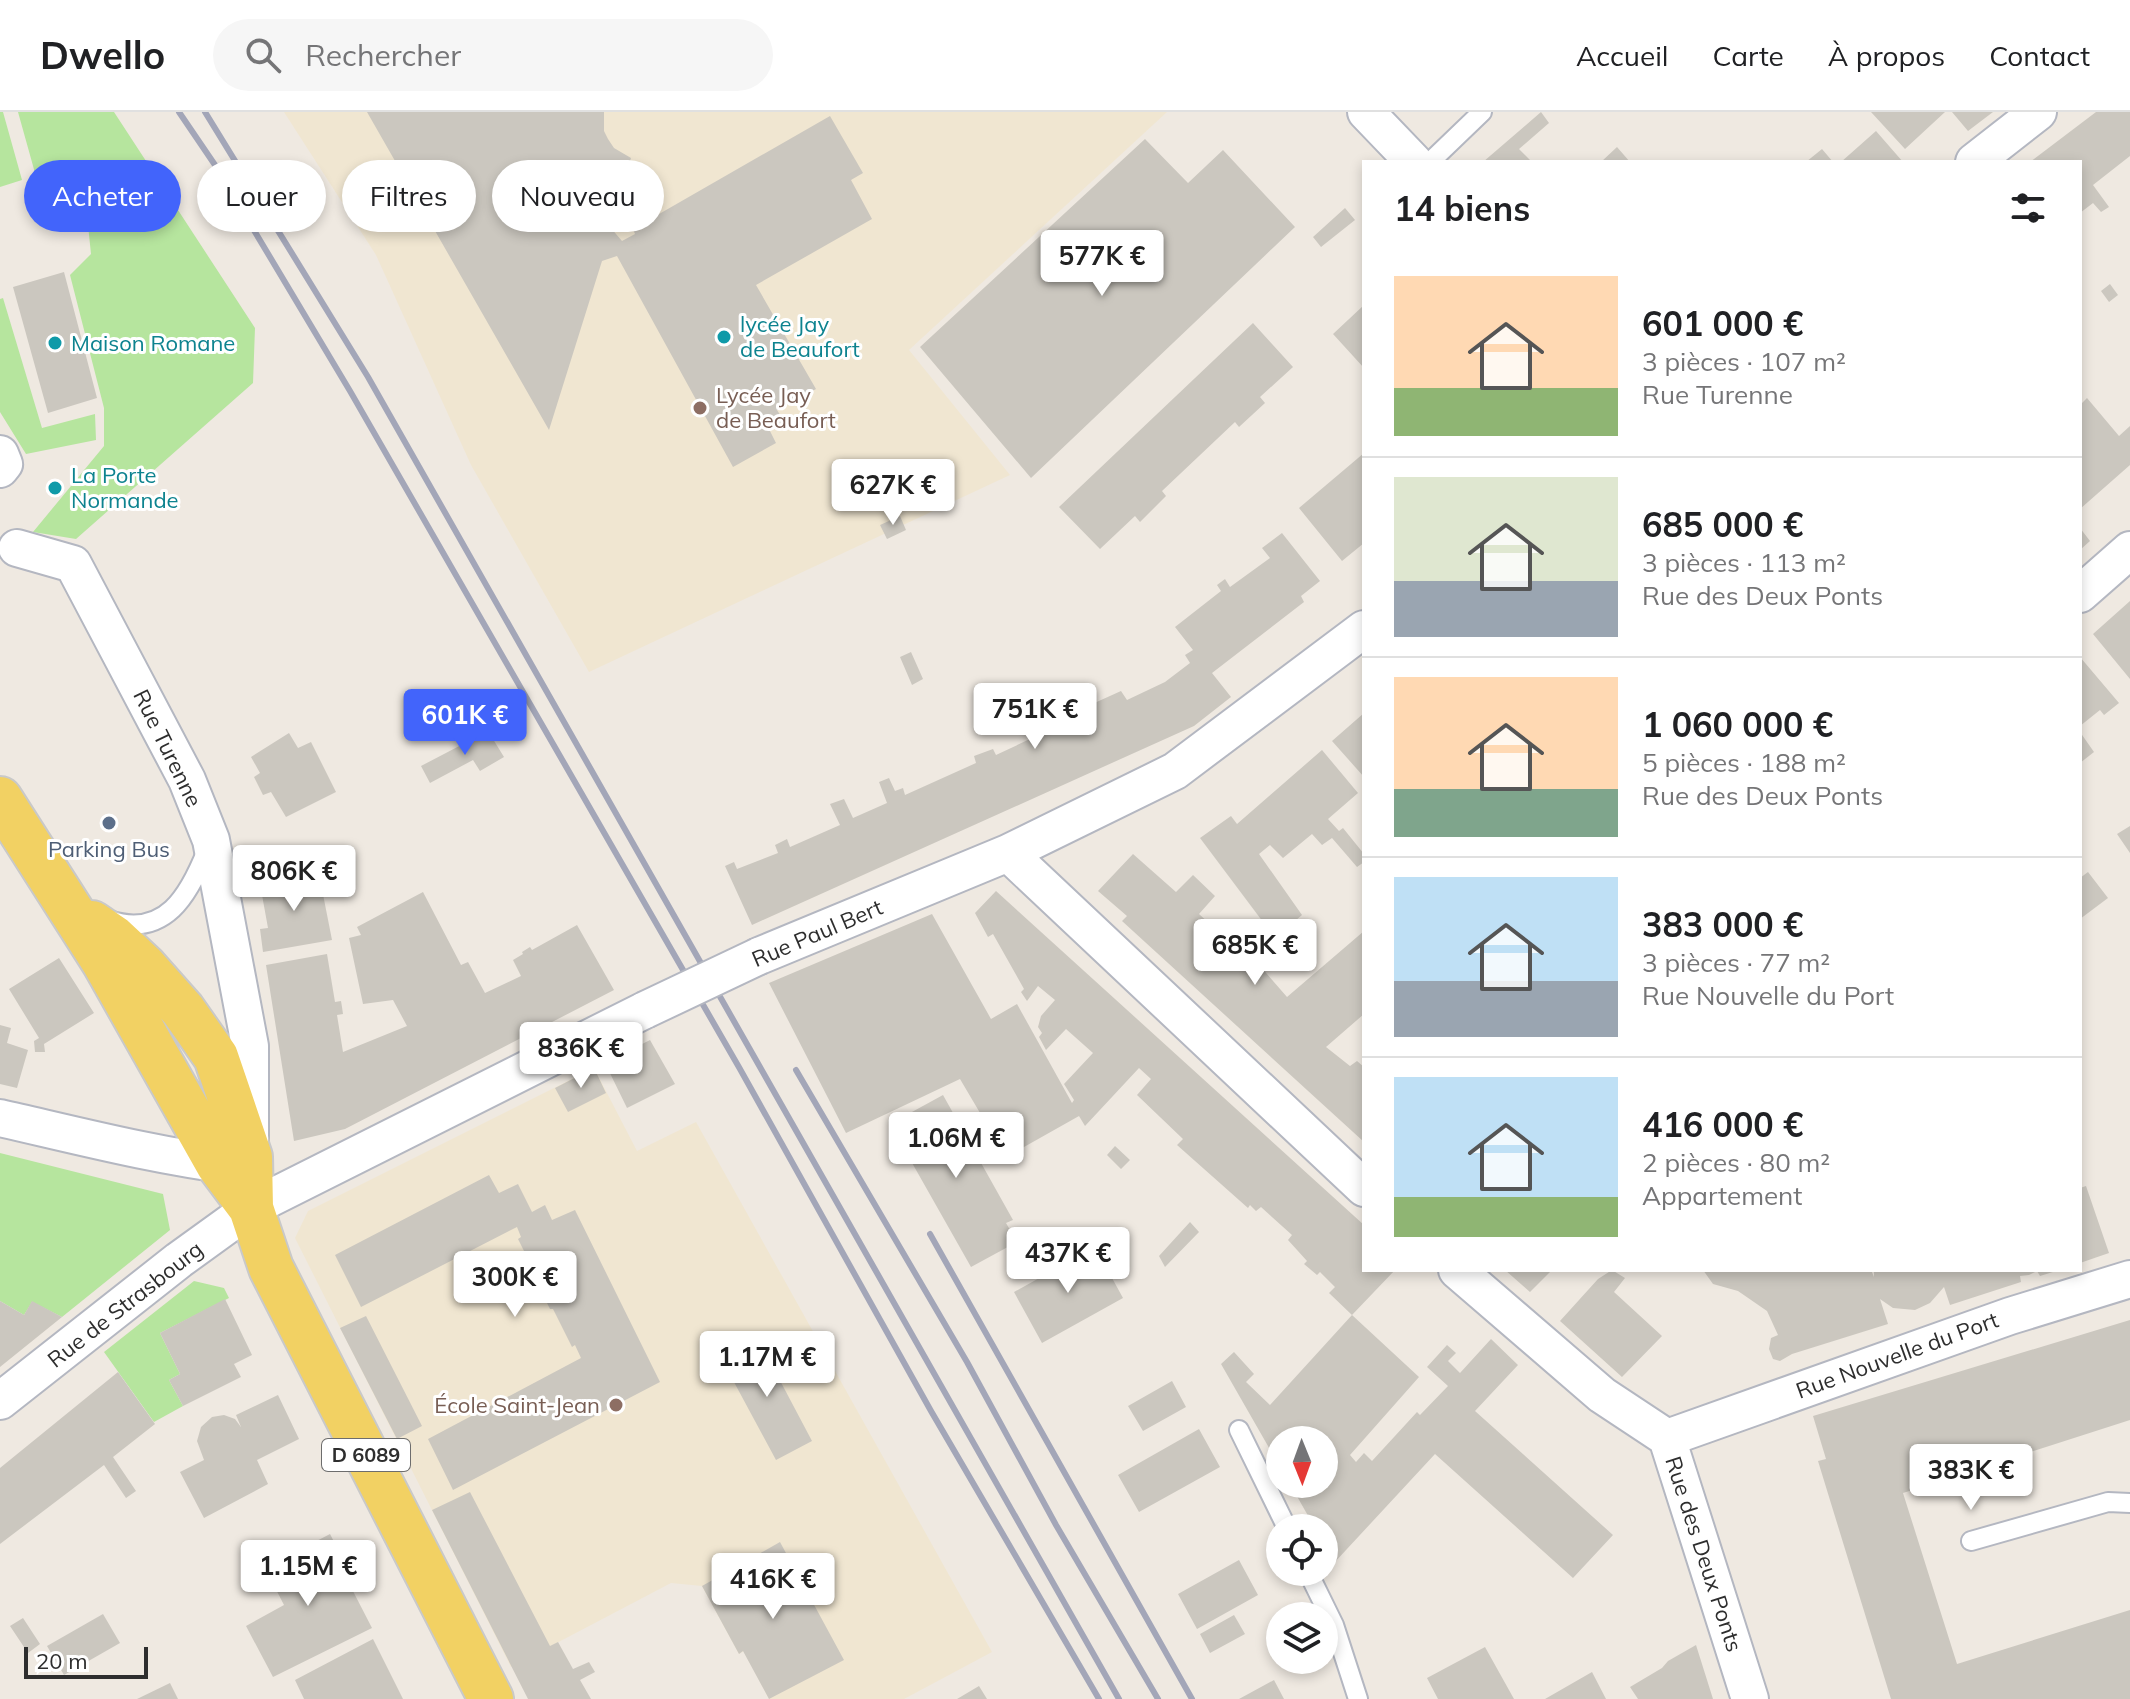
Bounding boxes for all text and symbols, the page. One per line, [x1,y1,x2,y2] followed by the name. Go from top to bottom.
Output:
[213,19,773,91] search box
[40,31,165,79] text: Dwello
[241,33,285,77] icon: search
[305,36,461,74] text: Rechercher
[1576,38,1669,73] text: Accueil
[1713,38,1784,73] text: Carte
[1828,38,1945,73] text: À propos
[1989,38,2090,73] text: Contact
[24,160,181,232] chip: Acheter
[197,160,326,232] chip: Louer
[342,160,476,232] chip: Filtres
[492,160,664,232] chip: Nouveau
[2006,186,2050,230] icon: filters
[1394,187,1530,230] text: 14 biens
[1037,230,1167,298] pin: 577K €
[1059,239,1145,272] text: 577K €
[1642,302,1803,345] text: 601 000 €
[1458,308,1554,404] icon: home
[740,310,860,363] place label: lycée Jay de Beaufort
[715,328,733,346] marker: lycée Jay de Beaufort
[71,329,235,357] place label: Maison Romane
[46,334,64,352] marker: Maison Romane
[1642,345,1846,378] text: 3 pièces · 107 m²
[1642,378,1793,411] text: Rue Turenne
[716,381,836,434] place label: Lycée Jay de Beaufort
[691,399,709,417] marker: Lycée Jay de Beaufort
[828,459,958,527] pin: 627K €
[71,461,179,514] place label: La Porte Normande
[850,468,936,501] text: 627K €
[46,479,64,497] marker: La Porte Normande
[1642,503,1803,546] text: 685 000 €
[1458,509,1554,605] icon: home
[1642,546,1846,579] text: 3 pièces · 113 m²
[1642,579,1883,612] text: Rue des Deux Ponts
[970,683,1100,751] pin: 751K €
[127,685,209,811] street label: Rue Turenne
[400,689,530,757] pin: 601K €
[992,692,1078,725] text: 751K €
[422,698,508,731] text: 601K €
[1642,703,1833,746] text: 1 060 000 €
[1458,709,1554,805] icon: home
[1642,746,1846,779] text: 5 pièces · 188 m²
[1642,779,1883,812] text: Rue des Deux Ponts
[100,814,118,832] marker: Parking Bus
[48,835,170,863] place label: Parking Bus
[229,845,359,913] pin: 806K €
[251,854,337,887] text: 806K €
[747,893,887,973] street label: Rue Paul Bert
[1642,903,1803,946] text: 383 000 €
[1458,909,1554,1005] icon: home
[1190,919,1320,987] pin: 685K €
[1212,928,1298,961] text: 685K €
[1642,946,1830,979] text: 3 pièces · 77 m²
[1642,979,1894,1012] text: Rue Nouvelle du Port
[516,1022,646,1090] pin: 836K €
[538,1031,624,1064] text: 836K €
[1642,1103,1803,1146] text: 416 000 €
[1458,1109,1554,1205] icon: home
[882,1112,1030,1180] pin: 1.06M €
[907,1121,1005,1154] text: 1.06M €
[1642,1146,1830,1179] text: 2 pièces · 80 m²
[1642,1179,1802,1212] text: Appartement
[1003,1227,1133,1295] pin: 437K €
[42,1235,208,1373] street label: Rue de Strasbourg
[1025,1236,1111,1269] text: 437K €
[450,1251,580,1319] pin: 300K €
[472,1260,558,1293] text: 300K €
[1792,1305,2002,1405] street label: Rue Nouvelle du Port
[693,1331,841,1399] pin: 1.17M €
[718,1340,816,1373] text: 1.17M €
[434,1391,600,1419] place label: École Saint-Jean
[607,1396,625,1414] marker: École Saint-Jean
[1266,1426,1338,1498] north arrow
[1266,1426,1338,1674] map controls
[322,1439,410,1471] road number: D 6089
[1906,1444,2036,1512] pin: 383K €
[1659,1453,1749,1655] street label: Rue des Deux Ponts
[1928,1453,2014,1486] text: 383K €
[1266,1514,1338,1586] button: locate
[234,1540,382,1608] pin: 1.15M €
[259,1549,357,1582] text: 1.15M €
[708,1553,838,1621] pin: 416K €
[730,1562,816,1595] text: 416K €
[1266,1602,1338,1674] button: layers
[24,1643,148,1679] scale bar
[36,1647,87,1675] text: 20 m

